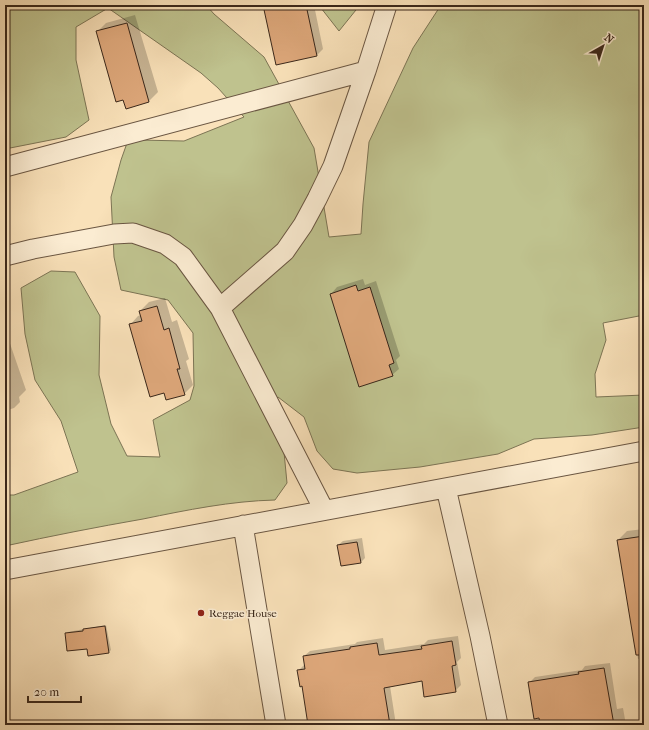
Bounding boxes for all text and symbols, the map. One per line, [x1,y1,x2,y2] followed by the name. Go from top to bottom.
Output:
[583,26,623,66] north arrow
[602,31,617,47] text: N
[209,607,277,620] place label: Reggae House
[196,608,206,618] marker: Reggae House
[28,678,81,704] scale bar
[34,685,59,699] text: 20 m

